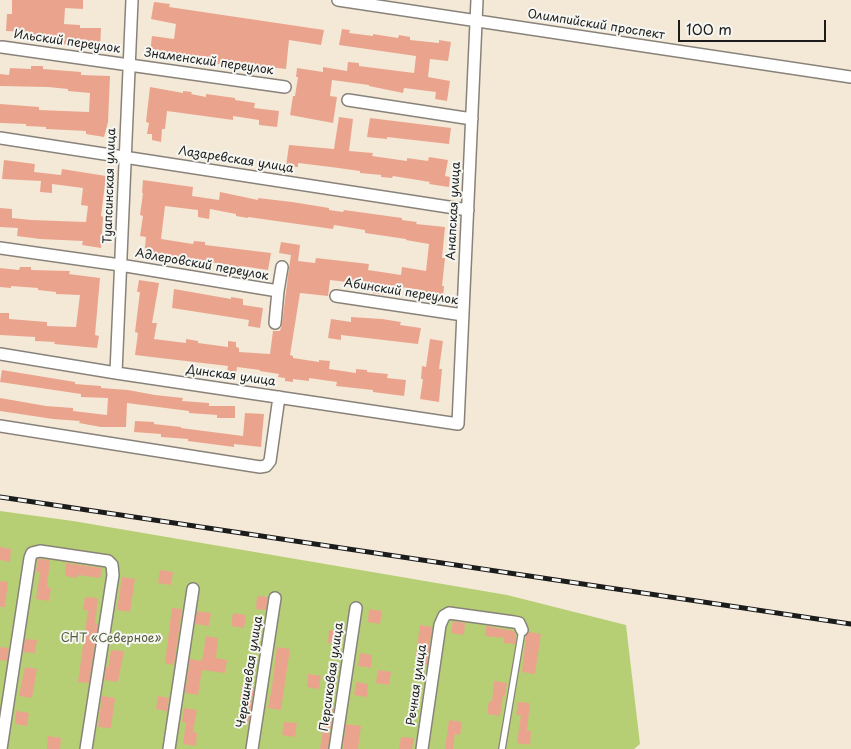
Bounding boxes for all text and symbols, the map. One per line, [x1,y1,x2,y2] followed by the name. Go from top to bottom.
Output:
[526,7,666,43] street label: Олимпийский проспект
[681,10,828,42] scale bar
[686,17,732,40] text: 100 m
[13,27,121,57] street label: Ильский переулок
[143,46,275,78] street label: Знаменский переулок
[101,128,119,244] street label: Туапсинская улица
[177,144,295,176] street label: Лазаревская улица
[444,161,464,261] street label: Анапская улица
[134,246,270,284] street label: Адлеровский переулок
[343,276,459,308] street label: Абинский переулок
[185,363,277,389] street label: Динская улица
[234,615,266,729] street label: Черешневая улица
[317,622,347,732] street label: Персиковая улица
[61,632,161,646] park label: СНТ «Северное»
[404,644,430,726] street label: Речная улица

